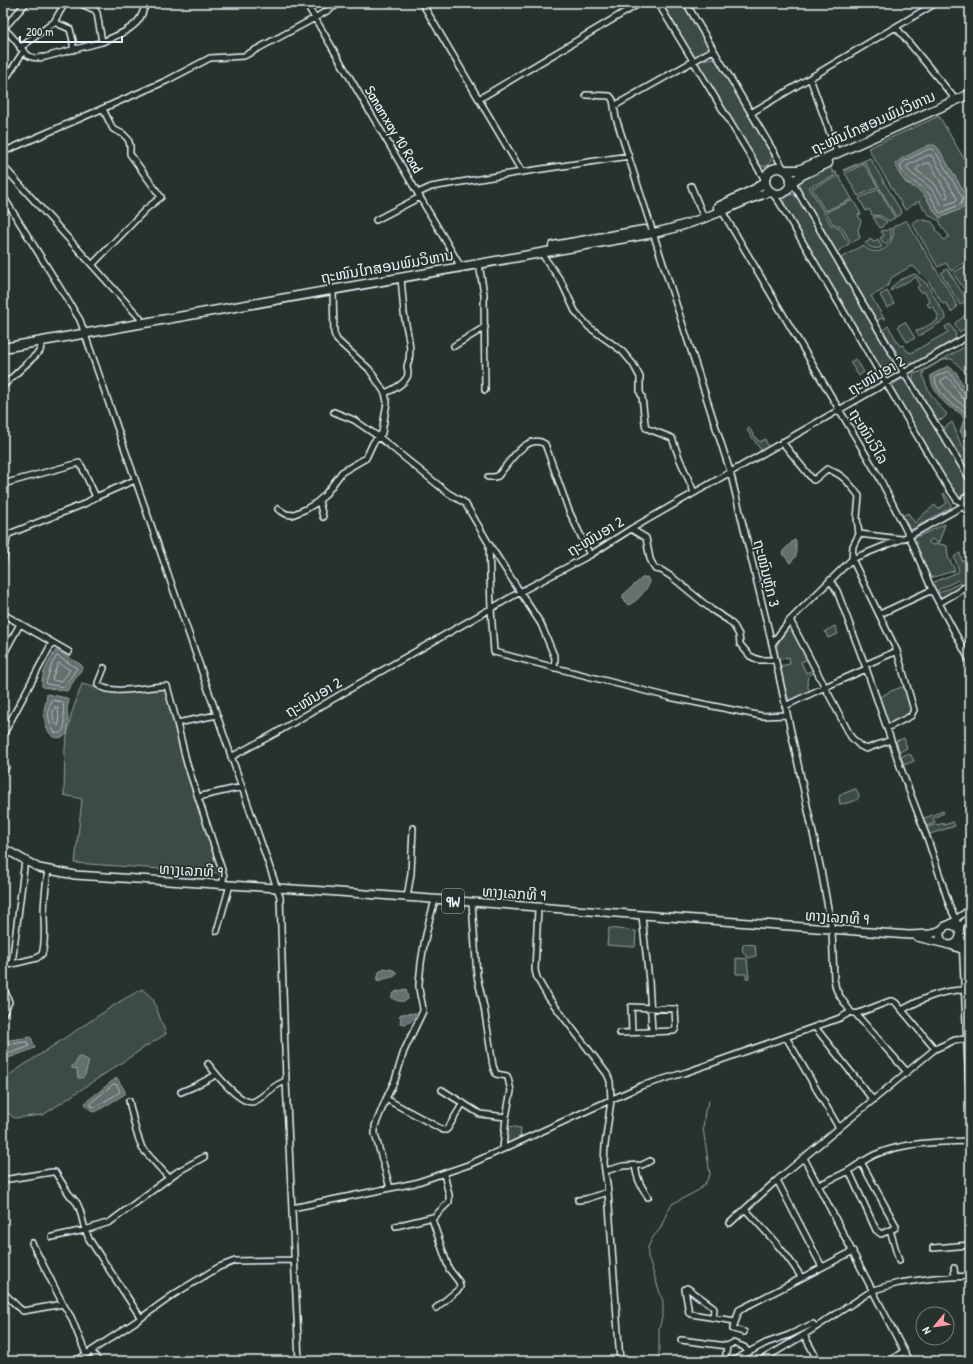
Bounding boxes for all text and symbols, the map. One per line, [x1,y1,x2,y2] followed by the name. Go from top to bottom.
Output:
[20,18,122,44] scale bar
[26,23,53,40] text: 200 m
[360,81,428,177] street label: Sanamxay 10 Road
[807,85,939,159] street label: ຖະໜົນໄກສອນພົມວິຫານ
[319,244,455,288] street label: ຖະໜົນໄກສອນພົມວິຫານ
[844,350,908,400] street label: ຖະໜົນອາ 2
[844,404,894,468] street label: ຖະໜົນວິໄລ
[563,511,627,561] street label: ຖະໜົນອາ 2
[748,537,786,609] street label: ຖະໜົນຫຼັກ 3
[281,672,345,722] street label: ຖະໜົນອາ 2
[159,858,224,882] street label: ທາງເລກທີ 9
[481,880,547,906] street label: ທາງເລກທີ 9
[442,889,464,913] road number: 9W
[804,904,870,930] street label: ທາງເລກທີ 9
[915,1306,955,1346] north arrow
[919,1325,934,1337] text: N

